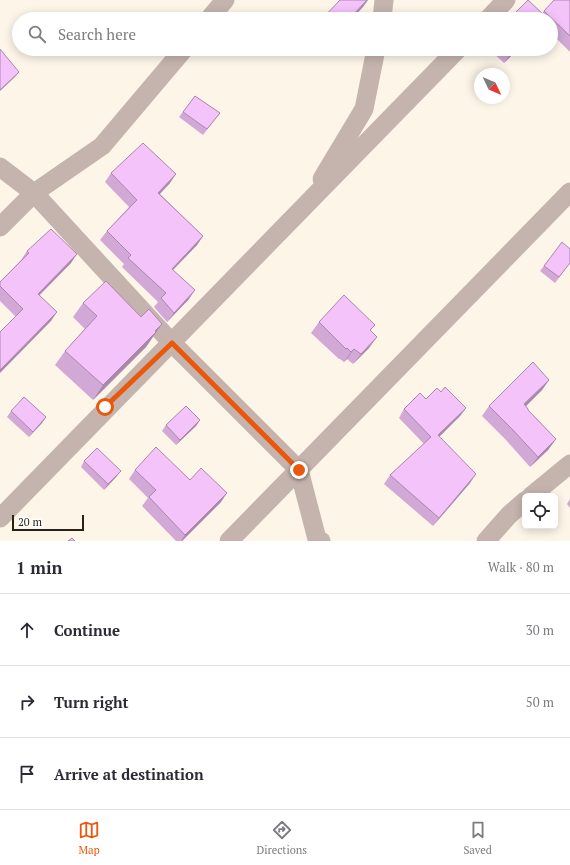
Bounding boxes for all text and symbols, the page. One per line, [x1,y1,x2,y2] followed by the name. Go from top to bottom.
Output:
[12,12,558,56] search box
[26,23,48,45] icon: search
[58,24,136,44] text: Search here
[474,68,510,104] north arrow
[96,398,114,416] route start
[290,461,308,479] route end
[522,493,558,529] map controls
[522,493,558,529] button: locate
[12,513,84,532] scale bar
[18,515,42,529] text: 20 m
[16,556,63,579] text: 1 min
[488,558,554,576] text: Walk · 80 m
[16,619,38,641] icon: ahead
[54,620,120,640] text: Continue
[526,621,554,639] text: 30 m
[16,691,38,713] icon: right
[54,692,129,712] text: Turn right
[526,693,554,711] text: 50 m
[16,763,38,785] icon: arrive
[54,764,204,784] text: Arrive at destination
[78,819,100,857] tab: Map
[256,819,307,857] tab: Directions
[463,819,492,857] tab: Saved

